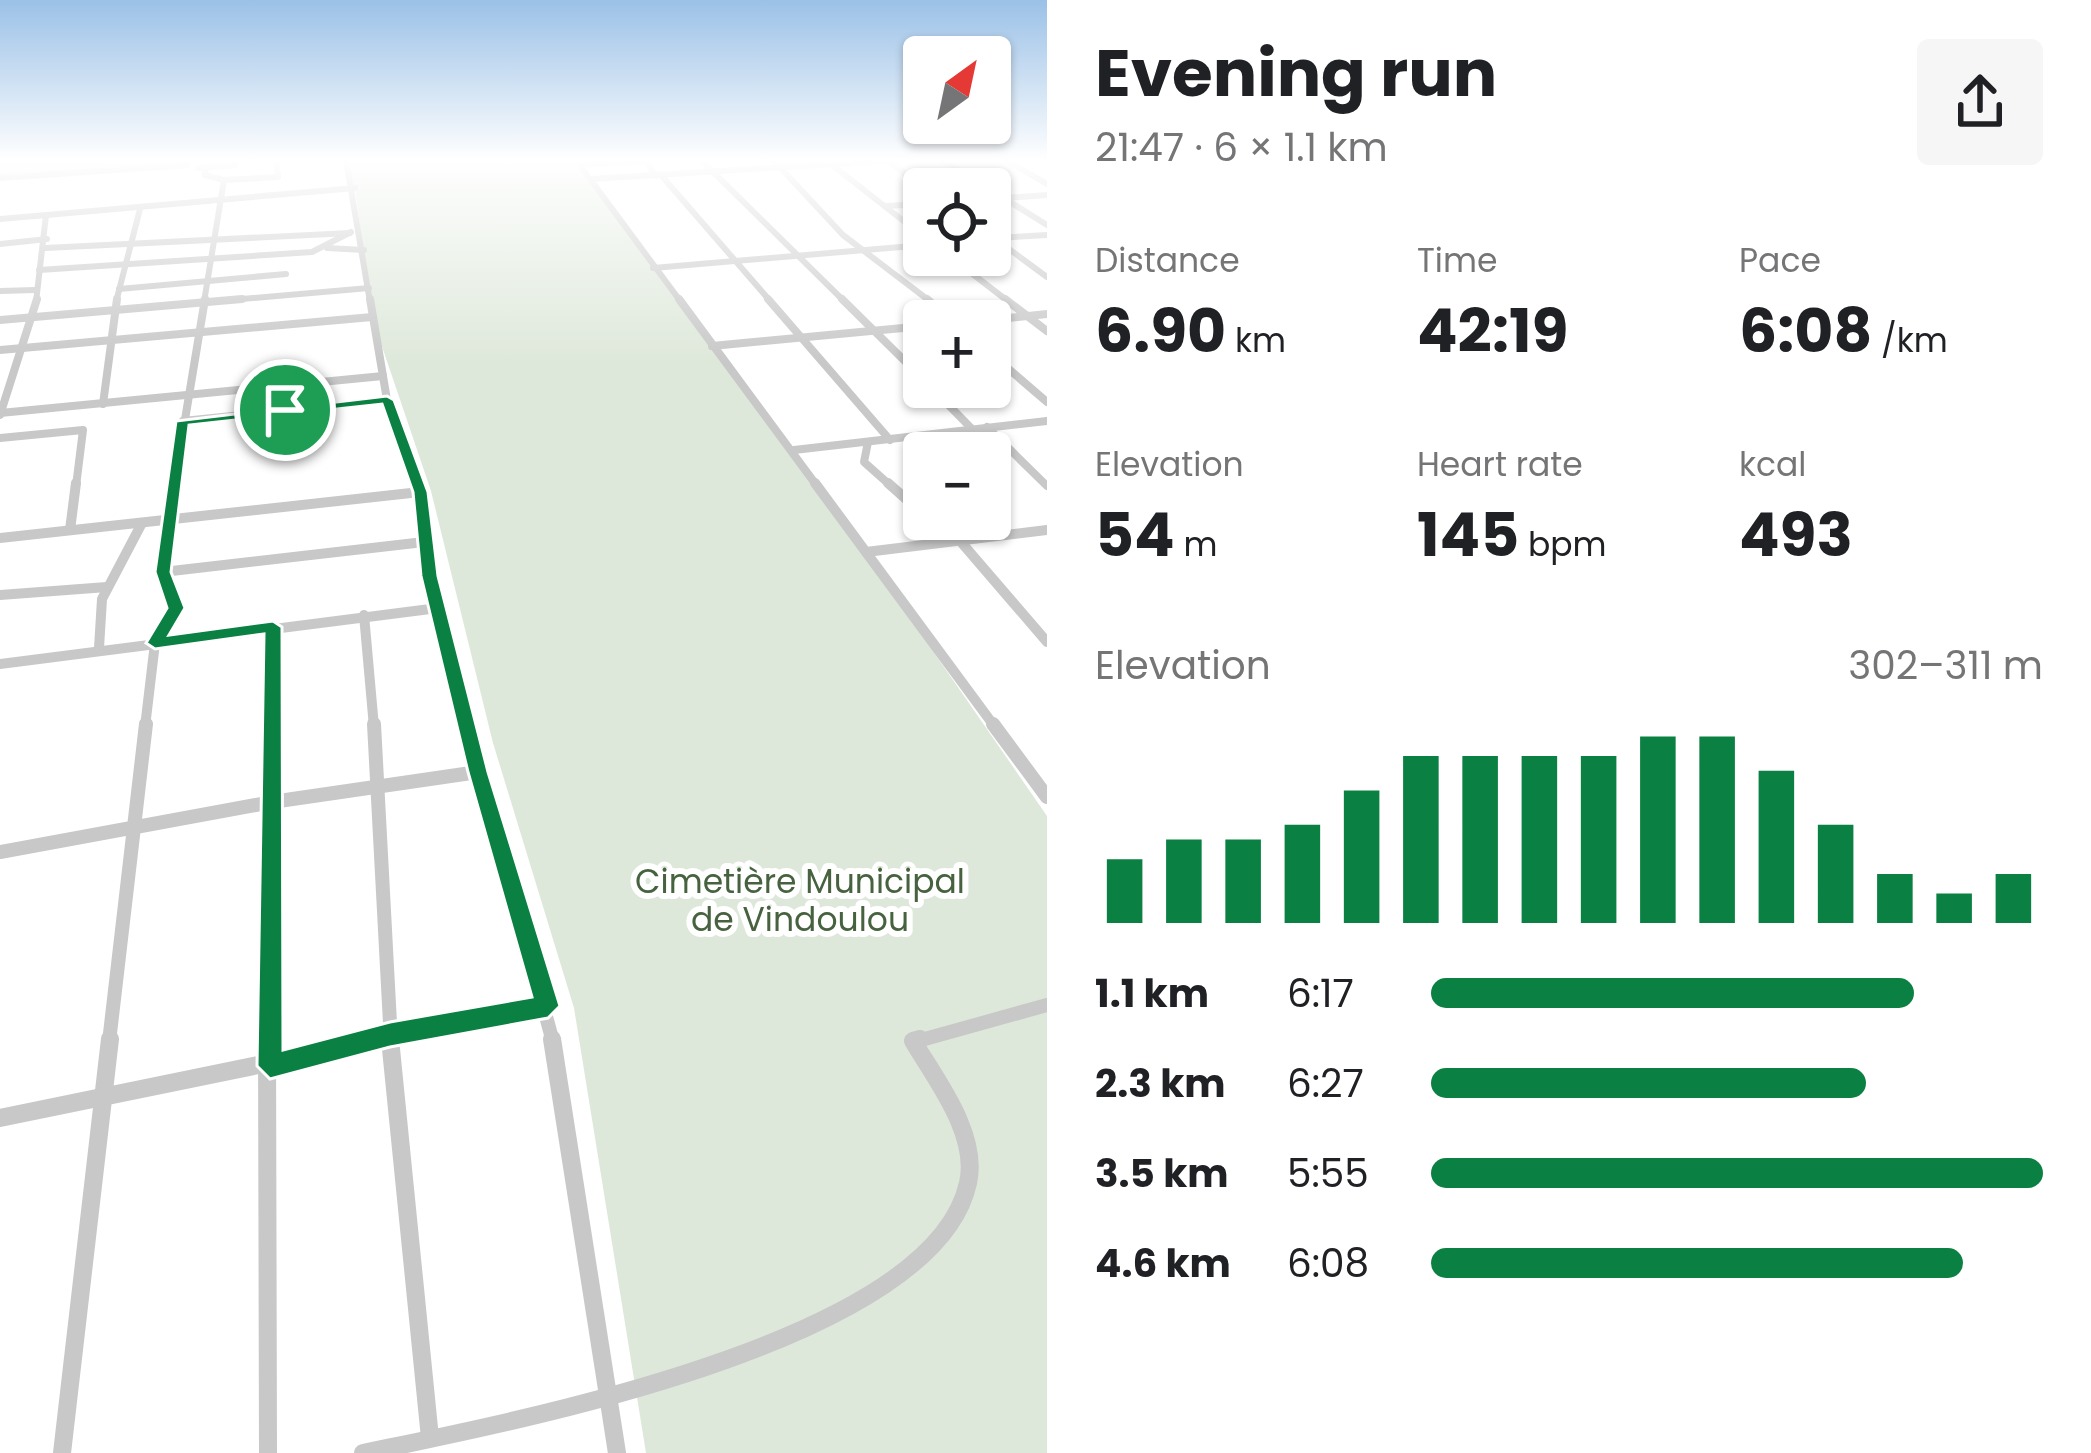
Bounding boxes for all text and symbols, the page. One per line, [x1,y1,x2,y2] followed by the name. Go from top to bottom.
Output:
[1095,27,1497,119] text: Evening run
[903,36,1011,144] north arrow
[903,36,1011,540] map controls
[1917,39,2043,165] button: share
[1095,120,1388,175] text: 21:47 · 6 × 1.1 km
[903,168,1011,276] button: locate
[1095,237,1240,284] text: Distance
[1417,237,1497,284] text: Time
[1739,237,1821,284] text: Pace
[1095,289,1226,373] text: 6.90
[1417,289,1568,373] text: 42:19
[1739,289,1872,373] text: 6:08
[903,300,1011,408] button: +
[1226,317,1286,364] text: km
[1872,317,1948,364] text: /km
[234,359,336,461] pin
[252,377,318,443] icon: arrive
[903,432,1011,540] button: −
[1095,441,1244,488] text: Elevation
[1417,441,1583,488] text: Heart rate
[1739,441,1806,488] text: kcal
[1095,493,1175,577] text: 54
[1417,493,1519,577] text: 145
[1739,493,1853,577] text: 493
[1175,521,1217,568] text: m
[1519,521,1607,568] text: bpm
[1095,638,1271,693] text: Elevation
[1848,638,2043,693] text: 302–311 m
[635,858,965,943] park label: Cimetière Municipal de Vindoulou
[1095,966,1209,1021] text: 1.1 km
[1287,966,1354,1021] text: 6:17
[1095,1056,1226,1111] text: 2.3 km
[1287,1056,1364,1111] text: 6:27
[1095,1146,1229,1201] text: 3.5 km
[1287,1146,1369,1201] text: 5:55
[1095,1236,1231,1291] text: 4.6 km
[1287,1236,1369,1291] text: 6:08

